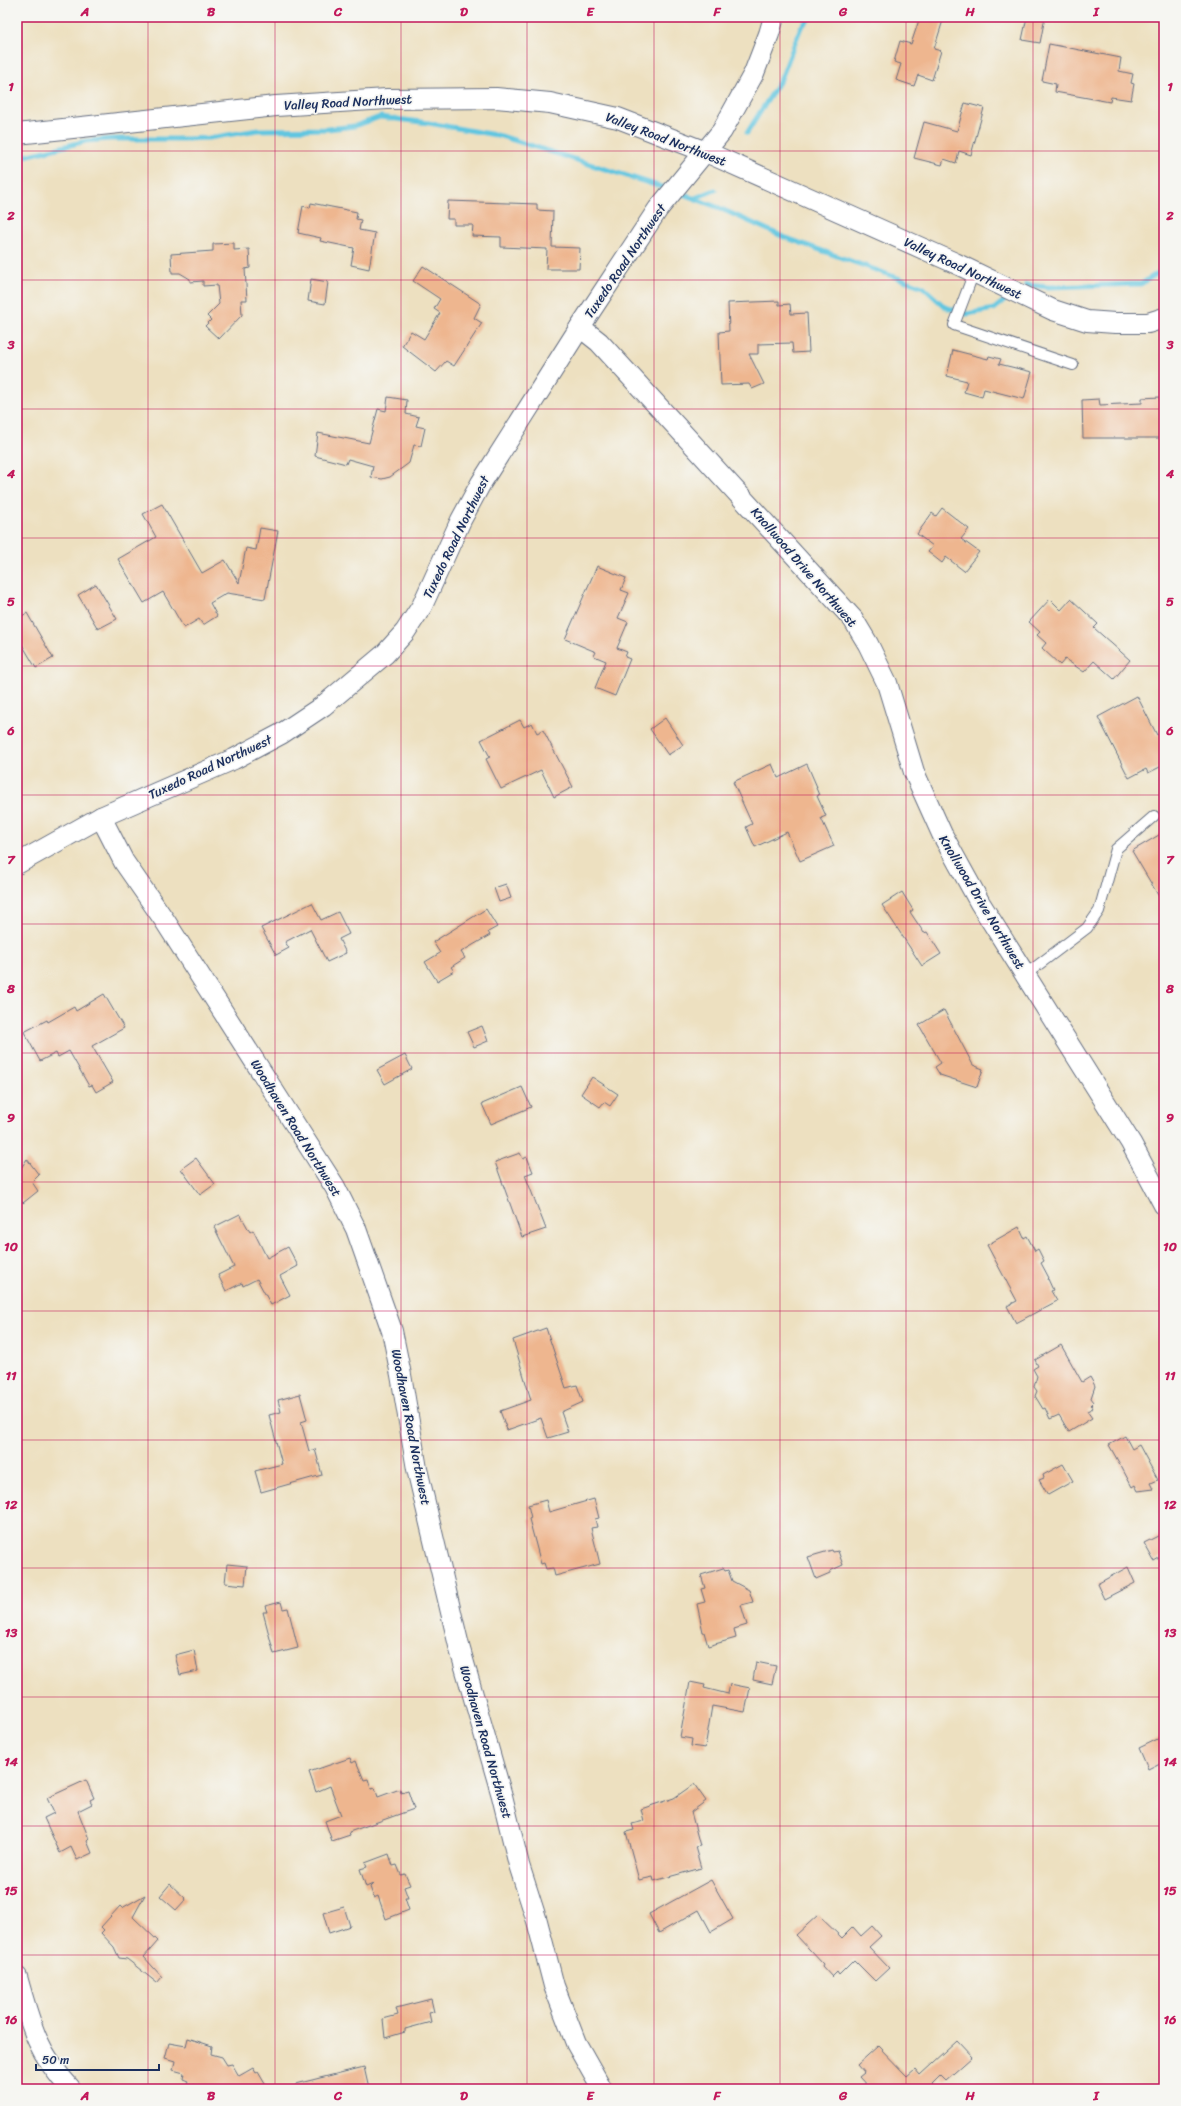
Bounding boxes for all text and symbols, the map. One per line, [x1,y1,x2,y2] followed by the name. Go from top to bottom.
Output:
[80,0,89,23] text: A
[207,0,216,23] text: B
[333,0,343,23] text: C
[460,0,468,23] text: D
[586,0,595,23] text: E
[712,0,721,23] text: F
[838,0,848,23] text: G
[964,0,975,23] text: H
[1092,0,1100,23] text: I
[8,75,14,98] text: 1
[1167,75,1173,98] text: 1
[284,87,413,117] street label: Valley Road Northwest
[602,105,730,173] street label: Valley Road Northwest
[578,198,673,323] street label: Tuxedo Road Northwest
[6,204,15,227] text: 2
[1165,204,1174,227] text: 2
[900,231,1026,306] street label: Valley Road Northwest
[6,333,15,356] text: 3
[1165,333,1174,356] text: 3
[6,462,16,485] text: 4
[1165,462,1175,485] text: 4
[416,471,496,603] street label: Tuxedo Road Northwest
[745,501,863,633] street label: Knollwood Drive Northwest
[7,590,15,613] text: 5
[1166,590,1174,613] text: 5
[6,719,15,742] text: 6
[1165,719,1174,742] text: 6
[144,728,277,806] street label: Tuxedo Road Northwest
[933,830,1032,974] street label: Knollwood Drive Northwest
[7,848,16,871] text: 7
[1166,848,1175,871] text: 7
[6,977,15,1000] text: 8
[1165,977,1174,1000] text: 8
[244,1055,348,1202] street label: Woodhaven Road Northwest
[7,1106,15,1129] text: 9
[1166,1106,1174,1129] text: 9
[4,1235,18,1258] text: 10
[1163,1235,1177,1258] text: 10
[385,1347,437,1507] street label: Woodhaven Road Northwest
[5,1364,17,1387] text: 11
[1164,1364,1176,1387] text: 11
[4,1493,18,1516] text: 12
[1163,1493,1177,1516] text: 12
[5,1621,18,1644] text: 13
[1164,1621,1177,1644] text: 13
[453,1663,519,1822] street label: Woodhaven Road Northwest
[4,1750,19,1773] text: 14
[1163,1750,1178,1773] text: 14
[4,1879,18,1902] text: 15
[1163,1879,1177,1902] text: 15
[5,2008,18,2031] text: 16
[1164,2008,1177,2031] text: 16
[36,2046,159,2072] scale bar
[42,2049,69,2071] text: 50 m
[80,2084,89,2106] text: A
[207,2084,216,2106] text: B
[333,2084,343,2106] text: C
[460,2084,468,2106] text: D
[586,2084,595,2106] text: E
[712,2084,721,2106] text: F
[838,2084,848,2106] text: G
[964,2084,975,2106] text: H
[1092,2084,1100,2106] text: I

